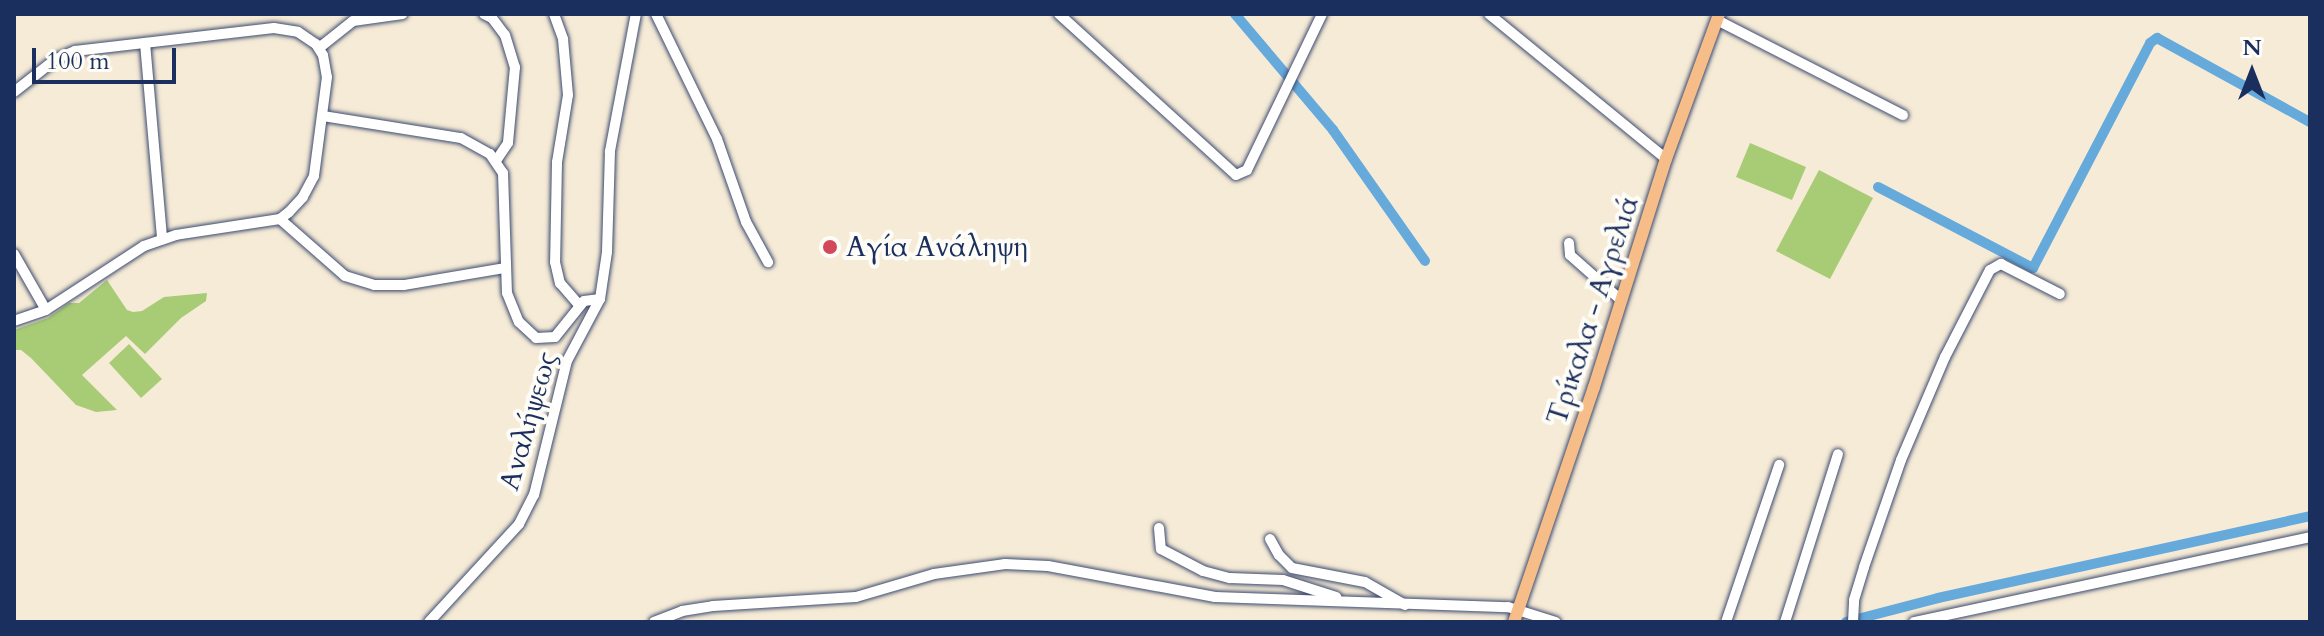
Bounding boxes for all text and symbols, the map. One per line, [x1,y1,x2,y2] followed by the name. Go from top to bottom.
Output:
[36,32,180,82] scale bar
[2212,32,2292,112] north arrow
[2242,33,2262,63] text: N
[46,45,110,78] text: 100 m
[1540,191,1646,429] street label: Τρίκαλα - Αγρελιά
[846,230,1028,264] place label: Αγία Ανάληψη
[821,238,839,256] marker: Αγία Ανάληψη
[492,348,564,494] street label: Αναλήψεως

